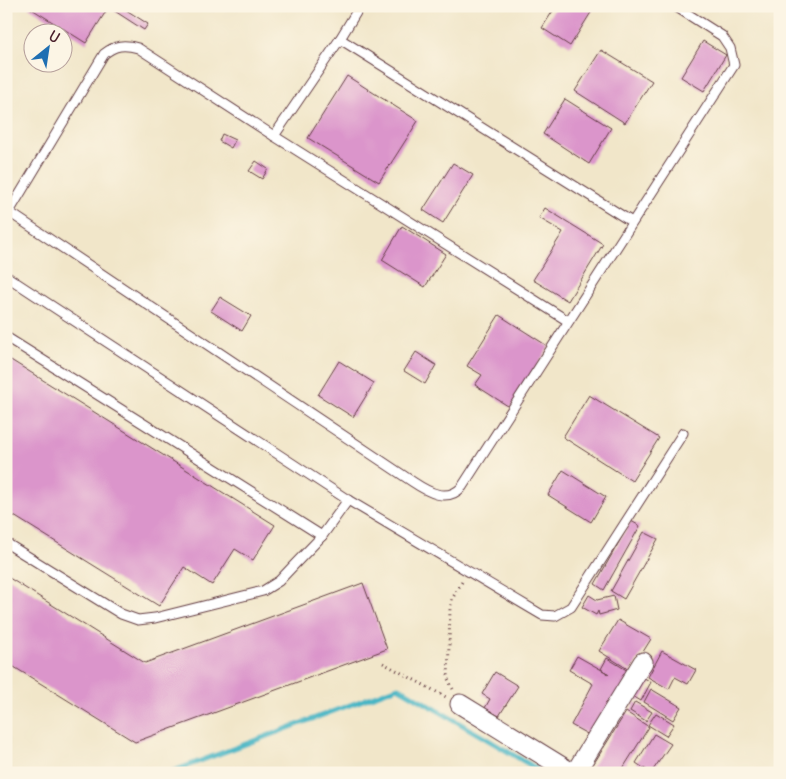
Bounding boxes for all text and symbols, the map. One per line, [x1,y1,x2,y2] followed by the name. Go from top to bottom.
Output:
[22,22,72,72] north arrow
[46,27,63,47] text: U

